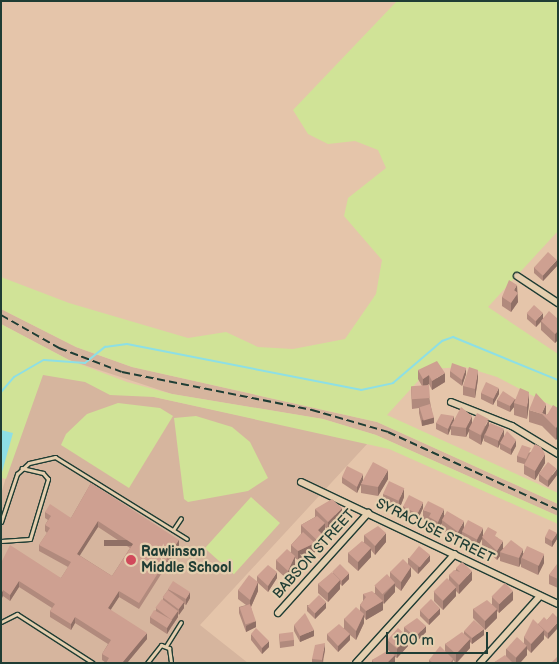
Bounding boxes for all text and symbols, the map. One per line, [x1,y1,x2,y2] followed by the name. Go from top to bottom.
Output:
[373,495,497,567] street label: SYRACUSE STREET
[269,506,359,602] street label: BABSON STREET
[141,544,231,576] place label: Rawlinson Middle School
[125,554,137,566] marker: Rawlinson Middle School
[389,622,492,654] scale bar
[394,631,434,650] text: 100 m

